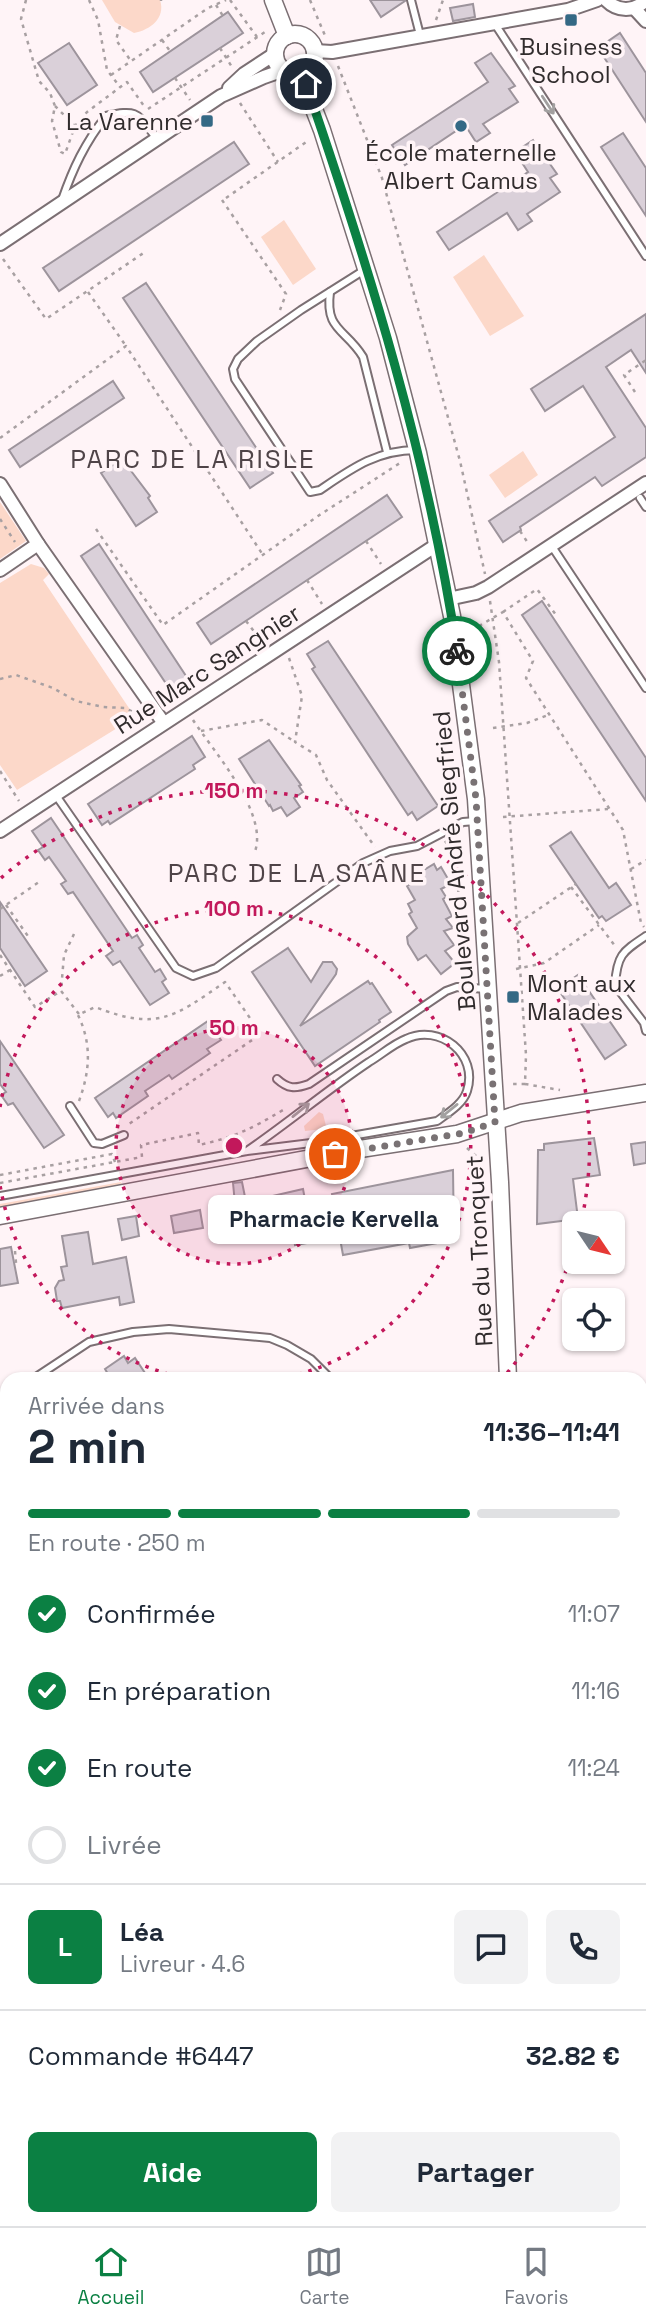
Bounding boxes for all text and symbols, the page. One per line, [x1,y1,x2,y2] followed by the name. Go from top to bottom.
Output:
[563,12,579,28] marker: Business School
[519,31,623,90] place label: Business School
[276,54,336,114] pin
[287,65,325,103] icon: home
[541,95,555,115] one-way arrow
[66,106,193,137] place label: La Varenne
[199,113,215,129] marker: La Varenne
[453,118,469,134] marker: École maternelle Albert Camus
[365,137,557,196] place label: École maternelle Albert Camus
[70,442,316,476] district label: PARC DE LA RISLE
[108,597,306,741] street label: Rue Marc Sangnier
[422,616,492,686] courier
[438,632,476,670] icon: bike
[425,710,483,1012] street label: Boulevard André Siegfried
[205,777,263,804] text: 150 m
[168,856,426,890] district label: PARC DE LA SAÂNE
[204,895,264,922] text: 100 m
[527,968,637,1027] place label: Mont aux Malades
[505,989,521,1005] marker: Mont aux Malades
[209,1014,259,1041] text: 50 m
[292,1103,310,1118] one-way arrow
[441,1104,459,1119] one-way arrow
[305,1124,365,1184] pin
[222,1134,246,1158] centre of rings
[316,1135,354,1173] icon: bag
[459,1155,499,1347] street label: Rue du Tronquet
[209,1196,461,1245] callout: Pharmacie Kervella
[229,1204,439,1234] text: Pharmacie Kervella
[562,1211,625,1274] north arrow
[562,1211,625,1351] map controls
[562,1288,625,1351] button: locate
[28,1391,165,1421] text: Arrivée dans
[483,1415,620,1449] text: 11:36–11:41
[28,1418,147,1476] text: 2 min
[28,1528,206,1558] text: En route · 250 m
[28,1595,66,1633] icon: check
[87,1597,216,1631] text: Confirmée
[568,1599,620,1629] text: 11:07
[28,1672,66,1710] icon: check
[87,1674,271,1708] text: En préparation
[571,1676,620,1706] text: 11:16
[28,1749,66,1787] icon: check
[87,1751,192,1785] text: En route
[567,1753,620,1783] text: 11:24
[87,1828,162,1862] text: Livrée
[454,1910,528,1984] button: chat
[546,1910,620,1984] button: phone
[120,1915,164,1949] text: Léa
[58,1930,72,1964] text: L
[120,1949,245,1979] text: Livreur · 4.6
[28,2039,254,2073] text: Commande #6447
[526,2039,620,2073] text: 32.82 €
[28,2132,317,2212] button: Aide
[331,2132,620,2212] button: Partager
[78,2243,144,2310] tab: Accueil
[299,2243,349,2310] tab: Carte
[504,2243,568,2310] tab: Favoris

